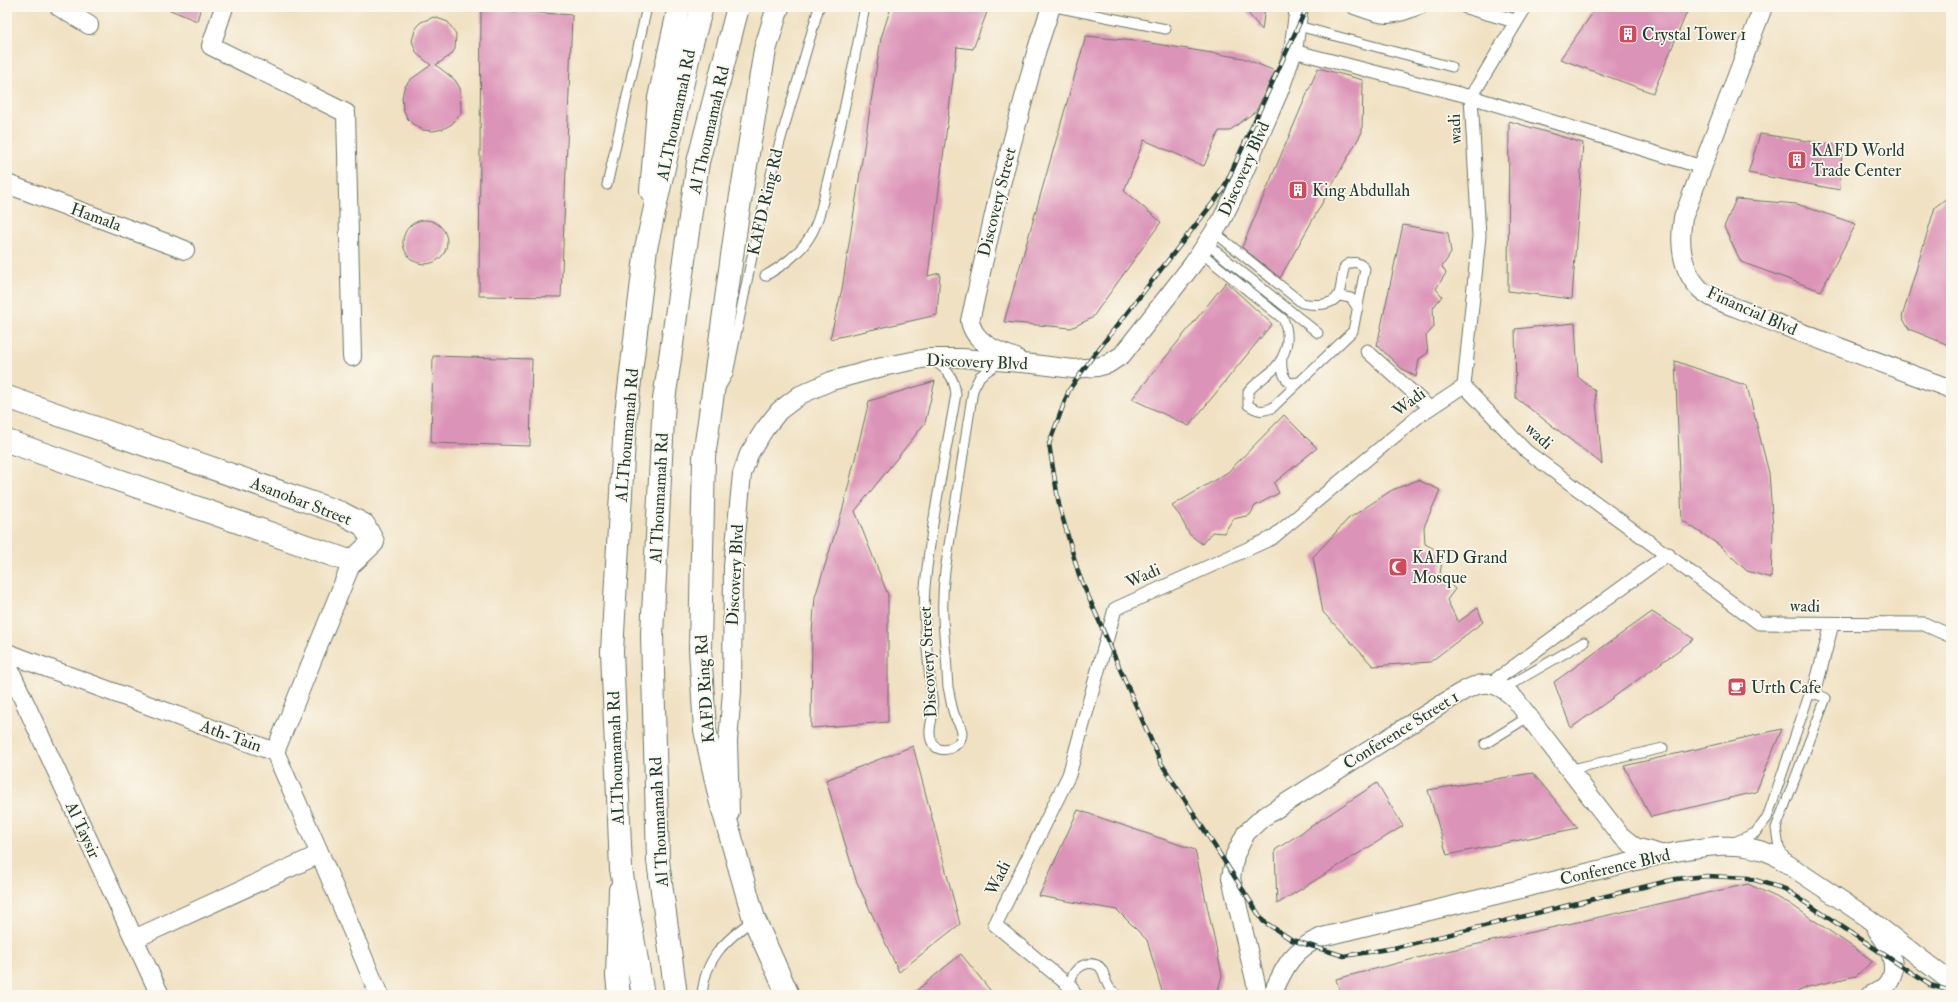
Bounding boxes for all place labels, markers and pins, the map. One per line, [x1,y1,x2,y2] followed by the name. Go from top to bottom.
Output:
[1617,23,1639,45] building icon: Crystal Tower 1
[1642,24,1746,46] place label: Crystal Tower 1
[1811,140,1905,181] place label: KAFD World Trade Center
[1786,149,1808,171] building icon: KAFD World Trade Center
[1287,179,1309,201] building icon: King Abdullah
[1312,180,1410,201] place label: King Abdullah
[1412,547,1508,588] place label: KAFD Grand Mosque
[1387,556,1409,578] mosque icon: KAFD Grand Mosque
[1726,676,1748,698] cafe icon: Urth Cafe
[1751,677,1821,698] place label: Urth Cafe

